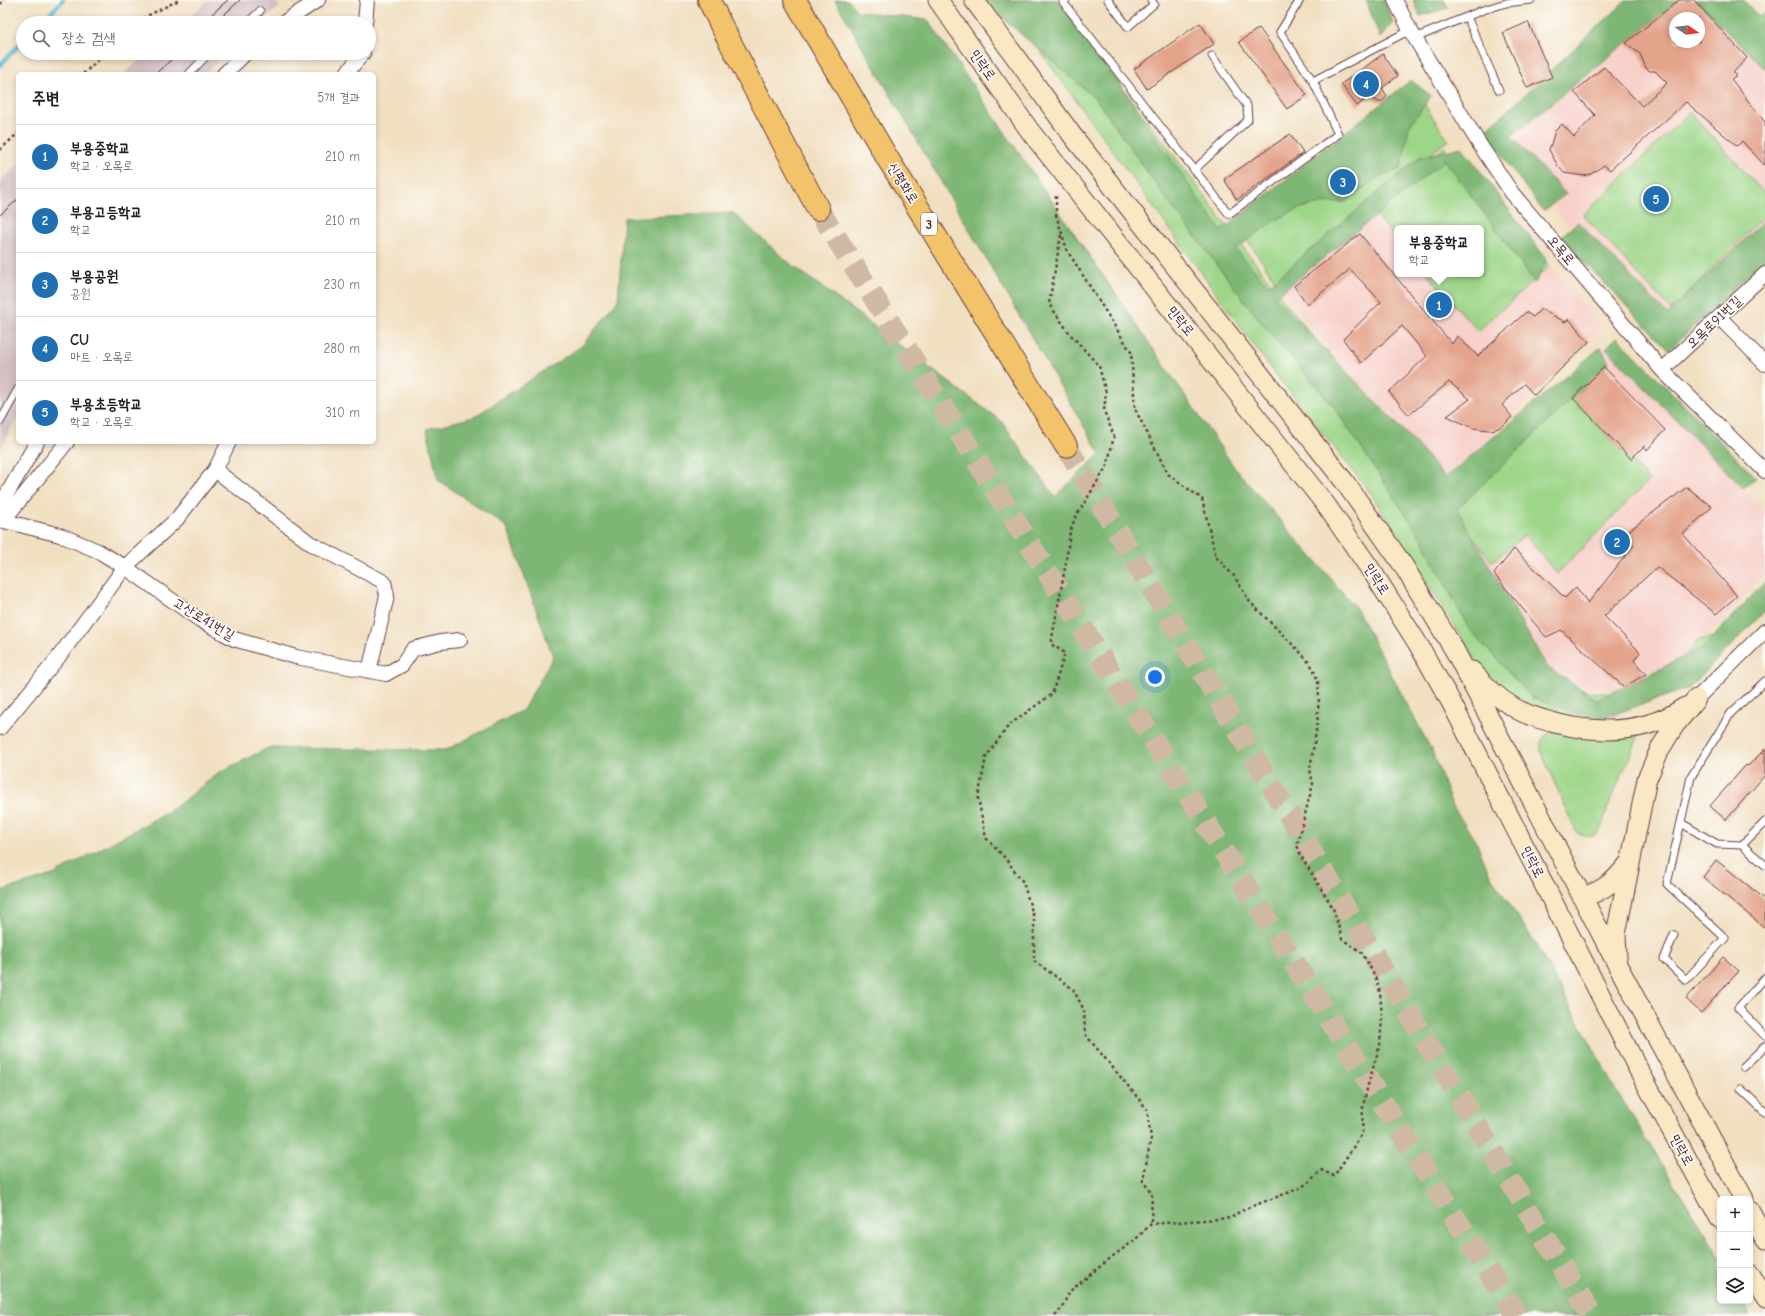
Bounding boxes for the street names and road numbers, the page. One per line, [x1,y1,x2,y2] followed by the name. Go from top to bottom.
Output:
[966,46,1000,84] street label: 민락로
[884,159,922,207] street label: 신평화로
[921,213,937,235] road number: 3
[1544,232,1578,268] street label: 오목로
[1683,292,1746,352] street label: 오목로91번길
[1164,303,1198,339] street label: 민락로
[1361,560,1393,598] street label: 민락로
[170,594,238,644] street label: 고산로41번길
[1518,843,1548,881] street label: 민락로
[1666,1131,1698,1169] street label: 민락로

